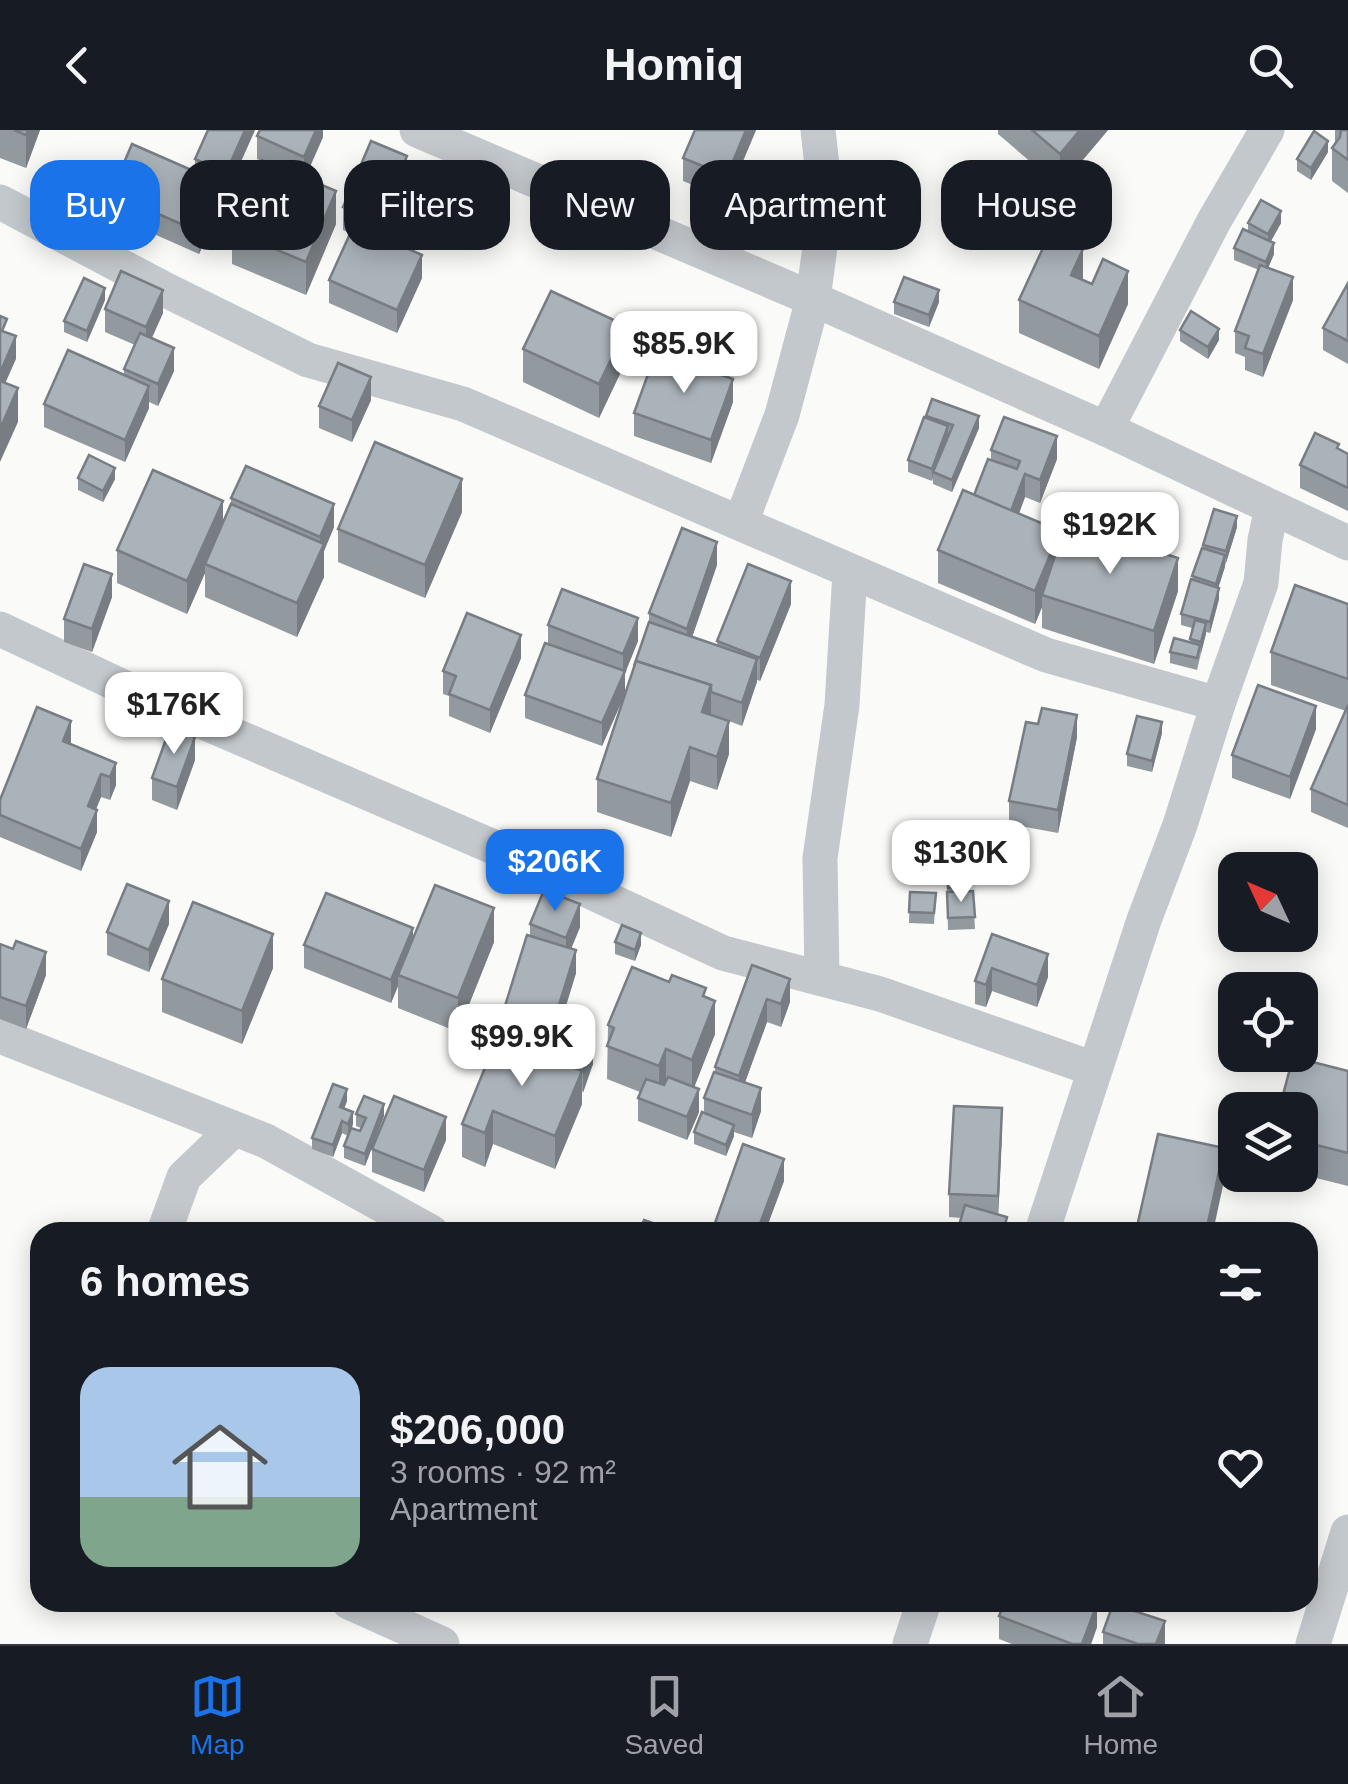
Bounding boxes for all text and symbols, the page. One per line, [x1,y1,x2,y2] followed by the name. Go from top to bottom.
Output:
[50,38,105,93] icon: back
[1243,38,1298,93] icon: search
[604,39,744,90] text: Homiq
[30,160,160,250] chip: Buy
[180,160,324,250] chip: Rent
[344,160,510,250] chip: Filters
[530,160,670,250] chip: New
[690,160,921,250] chip: Apartment
[941,160,1112,250] chip: House
[603,311,765,396] pin: $85.9K
[632,325,736,361] text: $85.9K
[1040,492,1180,577] pin: $192K
[1063,506,1157,542] text: $192K
[104,672,244,757] pin: $176K
[127,686,221,722] text: $176K
[891,820,1031,905] pin: $130K
[485,829,625,914] pin: $206K
[914,834,1008,870] text: $130K
[508,843,602,879] text: $206K
[1218,852,1318,952] north arrow
[1218,852,1318,1192] map controls
[1218,972,1318,1072] button: locate
[441,1004,603,1089] pin: $99.9K
[470,1018,574,1054] text: $99.9K
[1218,1092,1318,1192] button: layers
[1213,1255,1268,1310] icon: filters
[80,1258,250,1305] text: 6 homes
[390,1406,565,1453] text: $206,000
[160,1407,280,1527] icon: home
[1213,1440,1268,1495] icon: heart
[390,1454,616,1490] text: 3 rooms · 92 m²
[390,1491,538,1527] text: Apartment
[190,1669,245,1761] tab: Map
[624,1669,704,1761] tab: Saved
[1083,1669,1158,1761] tab: Home

